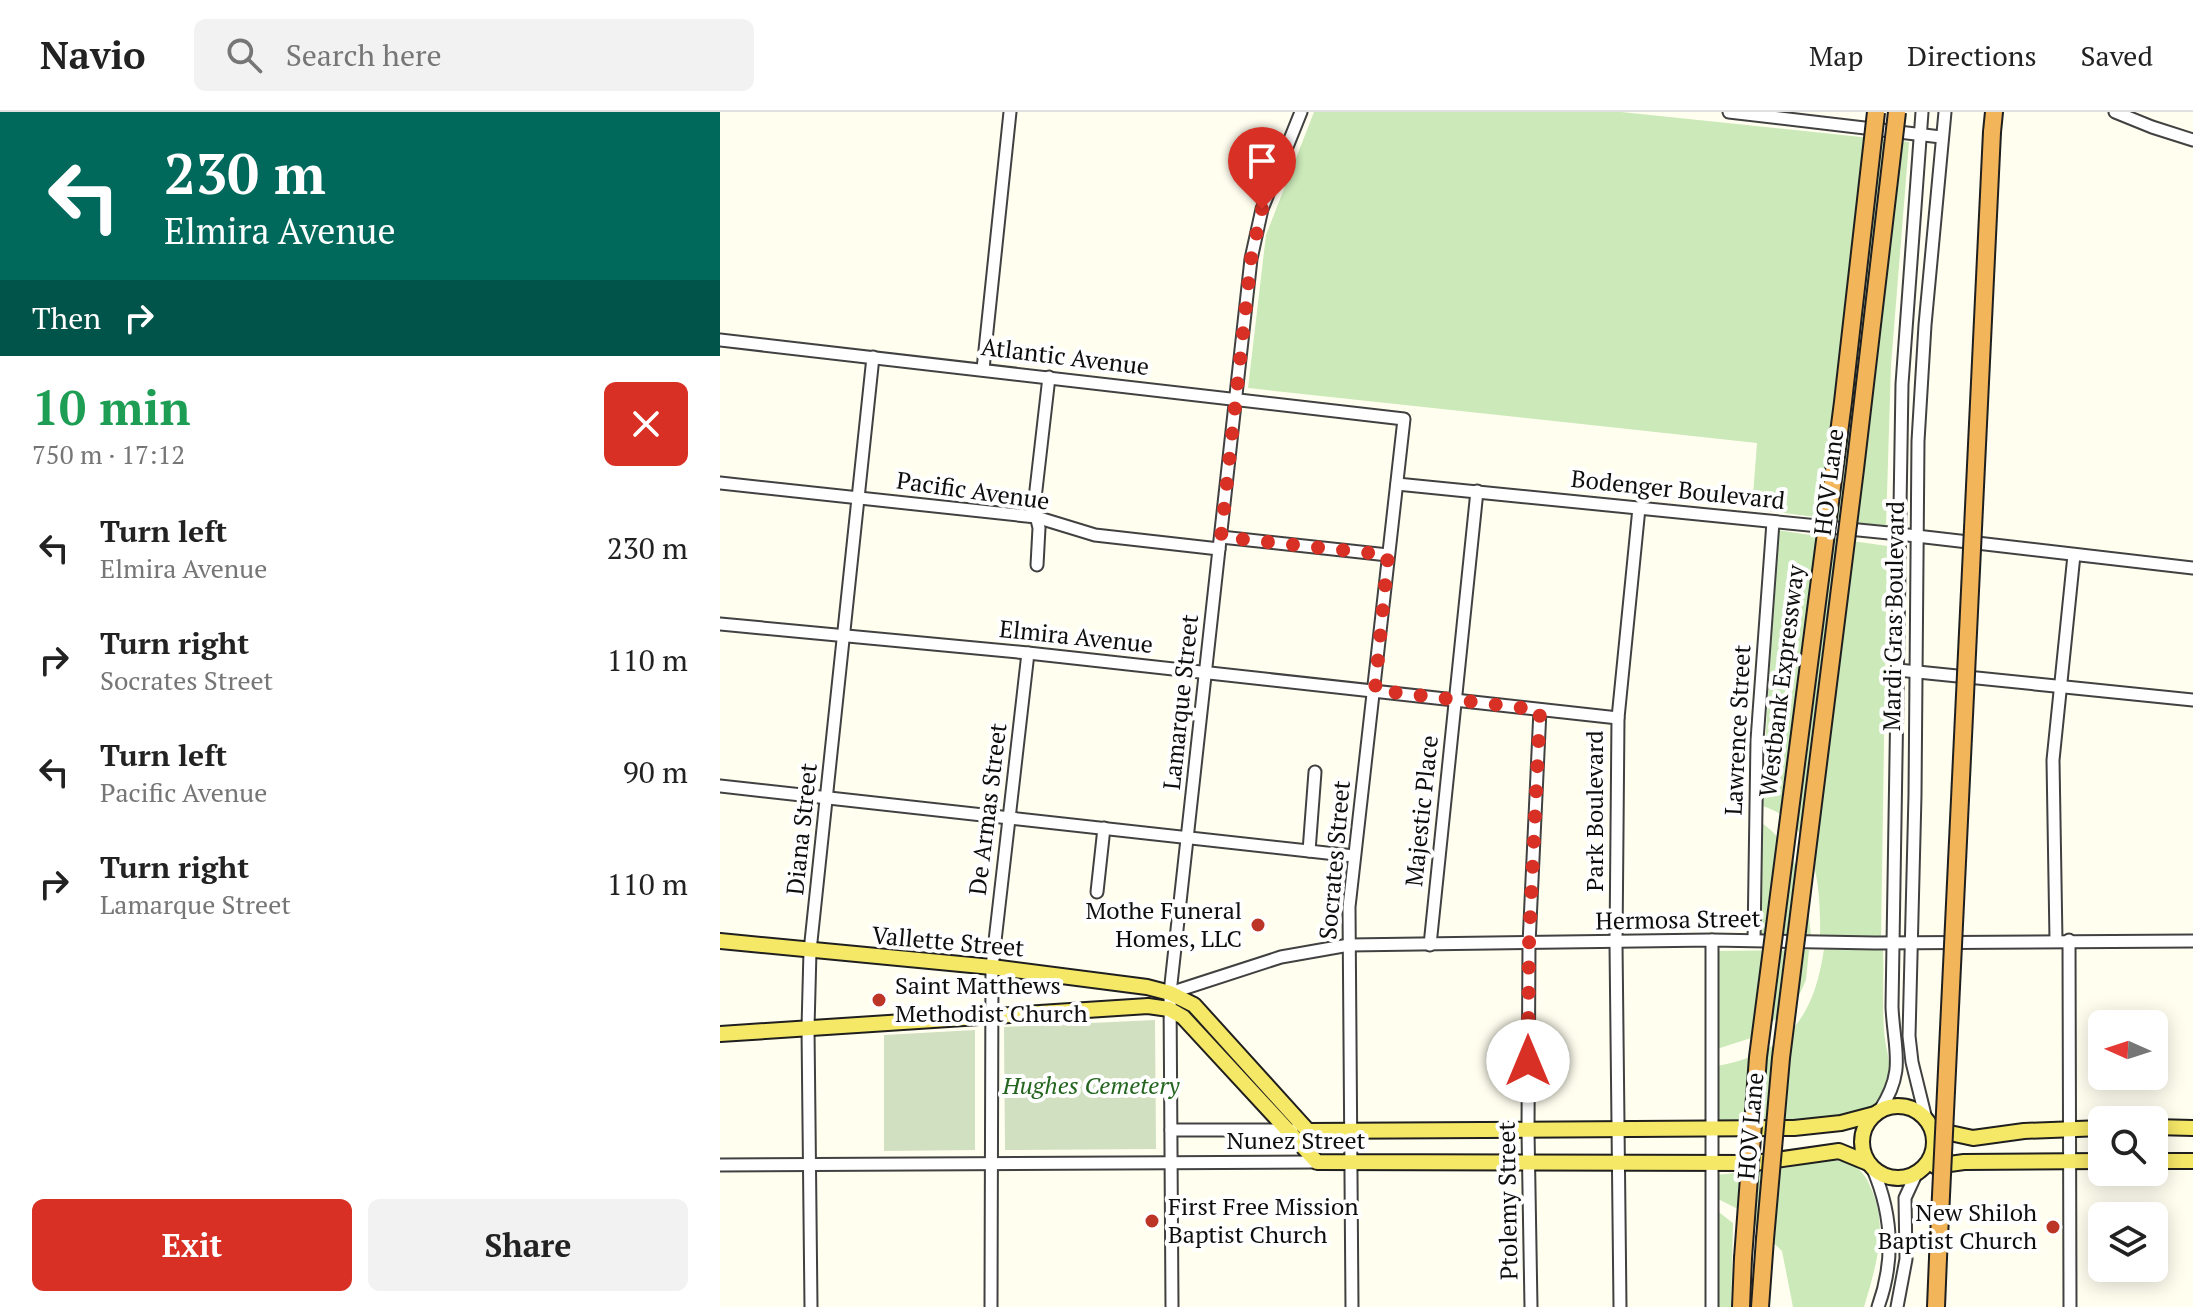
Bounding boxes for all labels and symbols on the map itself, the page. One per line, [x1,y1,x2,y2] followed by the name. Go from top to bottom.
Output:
[1228,127,1296,209] pin
[979,330,1151,382] street label: Atlantic Avenue
[1806,427,1850,537] street label: HOV Lane
[1570,462,1787,516] street label: Bodenger Boulevard
[894,463,1052,517] street label: Pacific Avenue
[1875,501,1911,731] street label: Mardi Gras Boulevard
[1751,562,1811,799] street label: Westbank Expressway
[998,612,1155,660] street label: Elmira Avenue
[1155,613,1205,791] street label: Lamarque Street
[1717,644,1757,816] street label: Lawrence Street
[961,721,1013,897] street label: De Armas Street
[1578,730,1610,892] street label: Park Boulevard
[1397,734,1445,888] street label: Majestic Place
[778,761,824,896] street label: Diana Street
[1311,779,1357,941] street label: Socrates Street
[1086,894,1242,954] place label: Mothe Funeral Homes, LLC
[1595,902,1761,936] street label: Hermosa Street
[1249,916,1267,934] marker: Mothe Funeral Homes, LLC
[871,918,1026,964] street label: Vallette Street
[895,969,1088,1029] place label: Saint Matthews Methodist Church
[870,991,888,1009] marker: Saint Matthews Methodist Church
[2088,1010,2168,1090] north arrow
[1486,1019,1570,1103] position arrow
[1002,1069,1180,1101] park label: Hughes Cemetery
[1729,1071,1771,1181] street label: HOV Lane
[1490,1121,1524,1281] street label: Ptolemy Street
[1227,1124,1366,1156] street label: Nunez Street
[1168,1190,1358,1250] place label: First Free Mission Baptist Church
[1878,1196,2037,1256] place label: New Shiloh Baptist Church
[1143,1212,1161,1230] marker: First Free Mission Baptist Church
[2044,1218,2062,1236] marker: New Shiloh Baptist Church

